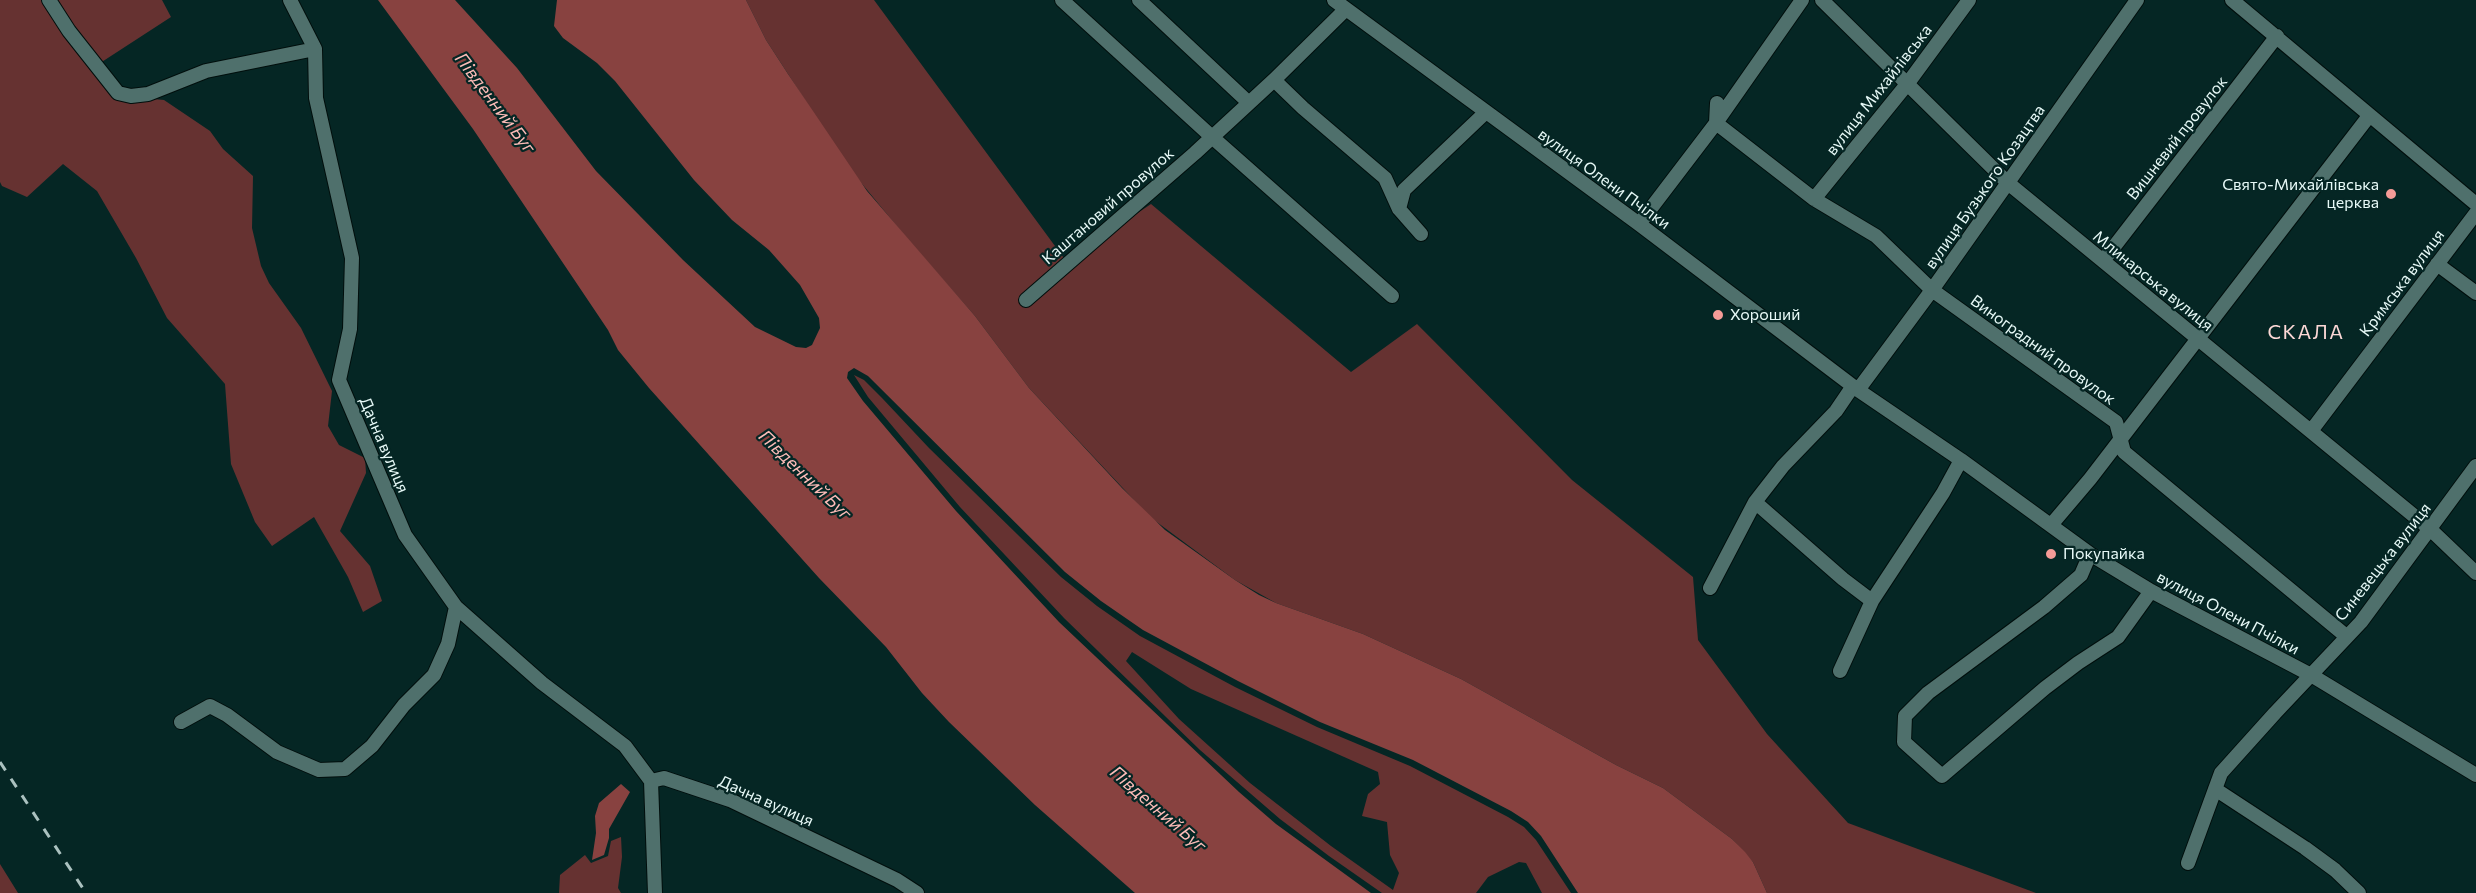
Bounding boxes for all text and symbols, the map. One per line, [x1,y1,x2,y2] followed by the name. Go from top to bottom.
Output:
[1822,21,1936,159] street label: вулиця Михайлівська
[450,48,540,158] water label: Південний Буг
[2123,72,2231,204] street label: Вишневий провулок
[1921,101,2049,273] street label: вулиця Бузького Козацтва
[1534,125,1674,233] street label: вулиця Олени Пчілки
[1038,144,1178,268] street label: Каштановий провулок
[2222,175,2379,213] place label: Свято-Михайлівська церква
[2384,187,2398,201] marker: Свято-Михайлівська церква
[2356,226,2448,340] street label: Кримська вулиця
[2089,227,2217,335] street label: Млинарська вулиця
[1967,291,2119,409] street label: Виноградний провулок
[1730,305,1800,325] place label: Хороший
[1711,308,1725,322] marker: Хороший
[2267,320,2345,344] district label: СКАЛА
[355,394,413,496] street label: Дачна вулиця
[754,425,856,525] water label: Південний Буг
[2331,499,2435,625] street label: Синевецька вулиця
[2063,544,2145,564] place label: Покупайка
[2044,547,2058,561] marker: Покупайка
[2153,567,2303,659] street label: вулиця Олени Пчілки
[1106,761,1210,857] water label: Південний Буг
[715,771,817,831] street label: Дачна вулиця

